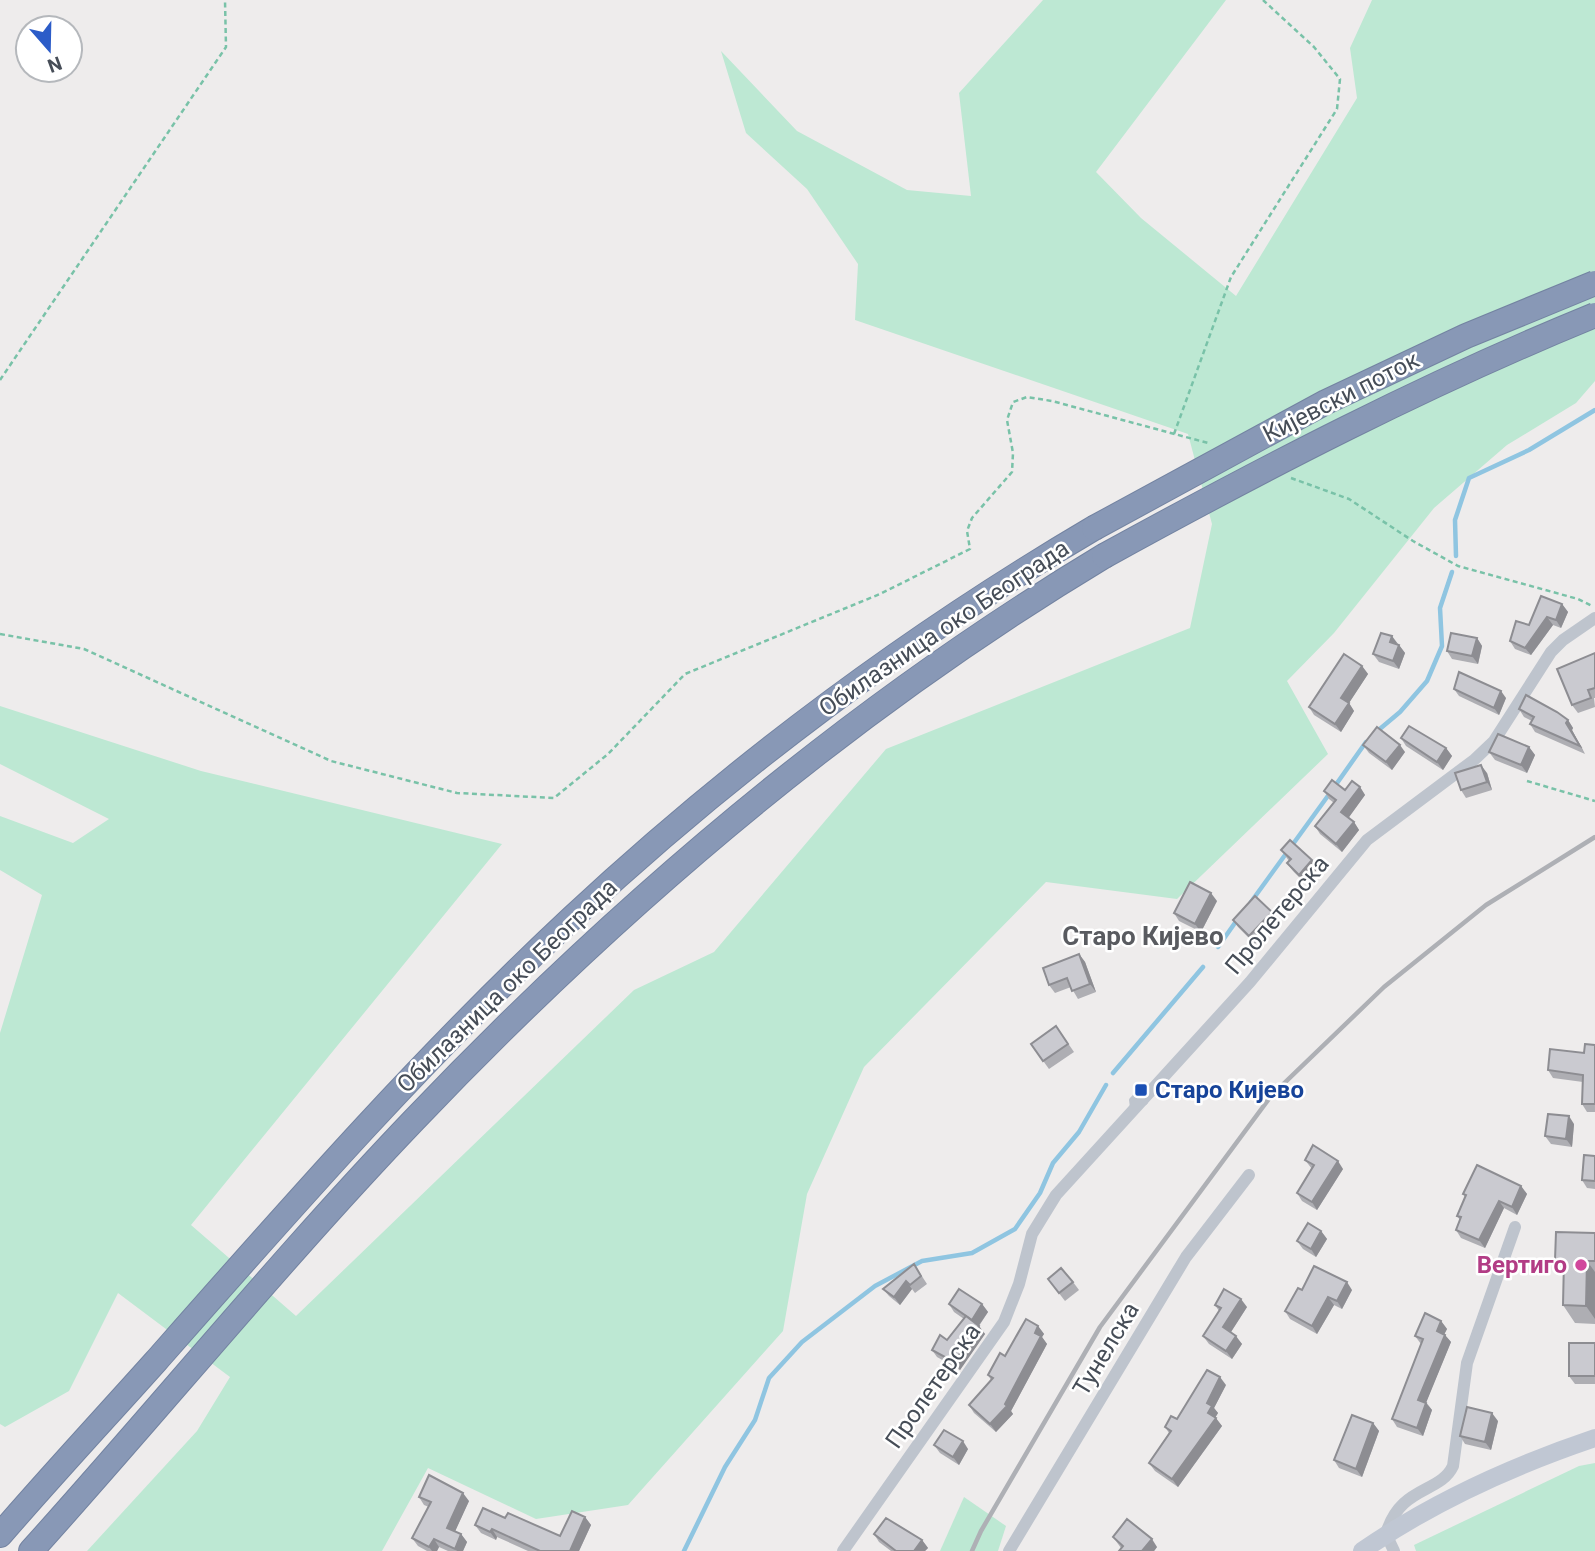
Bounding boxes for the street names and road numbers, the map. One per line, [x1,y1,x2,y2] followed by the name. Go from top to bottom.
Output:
[1258,346,1424,448] street label: Кијевски поток
[814,534,1074,722] street label: Обилазница око Београда
[1219,850,1335,980] street label: Пролетерска
[391,873,623,1099] street label: Обилазница око Београда
[1067,1297,1145,1401] street label: Тунелска
[880,1318,986,1454] street label: Пролетерска

